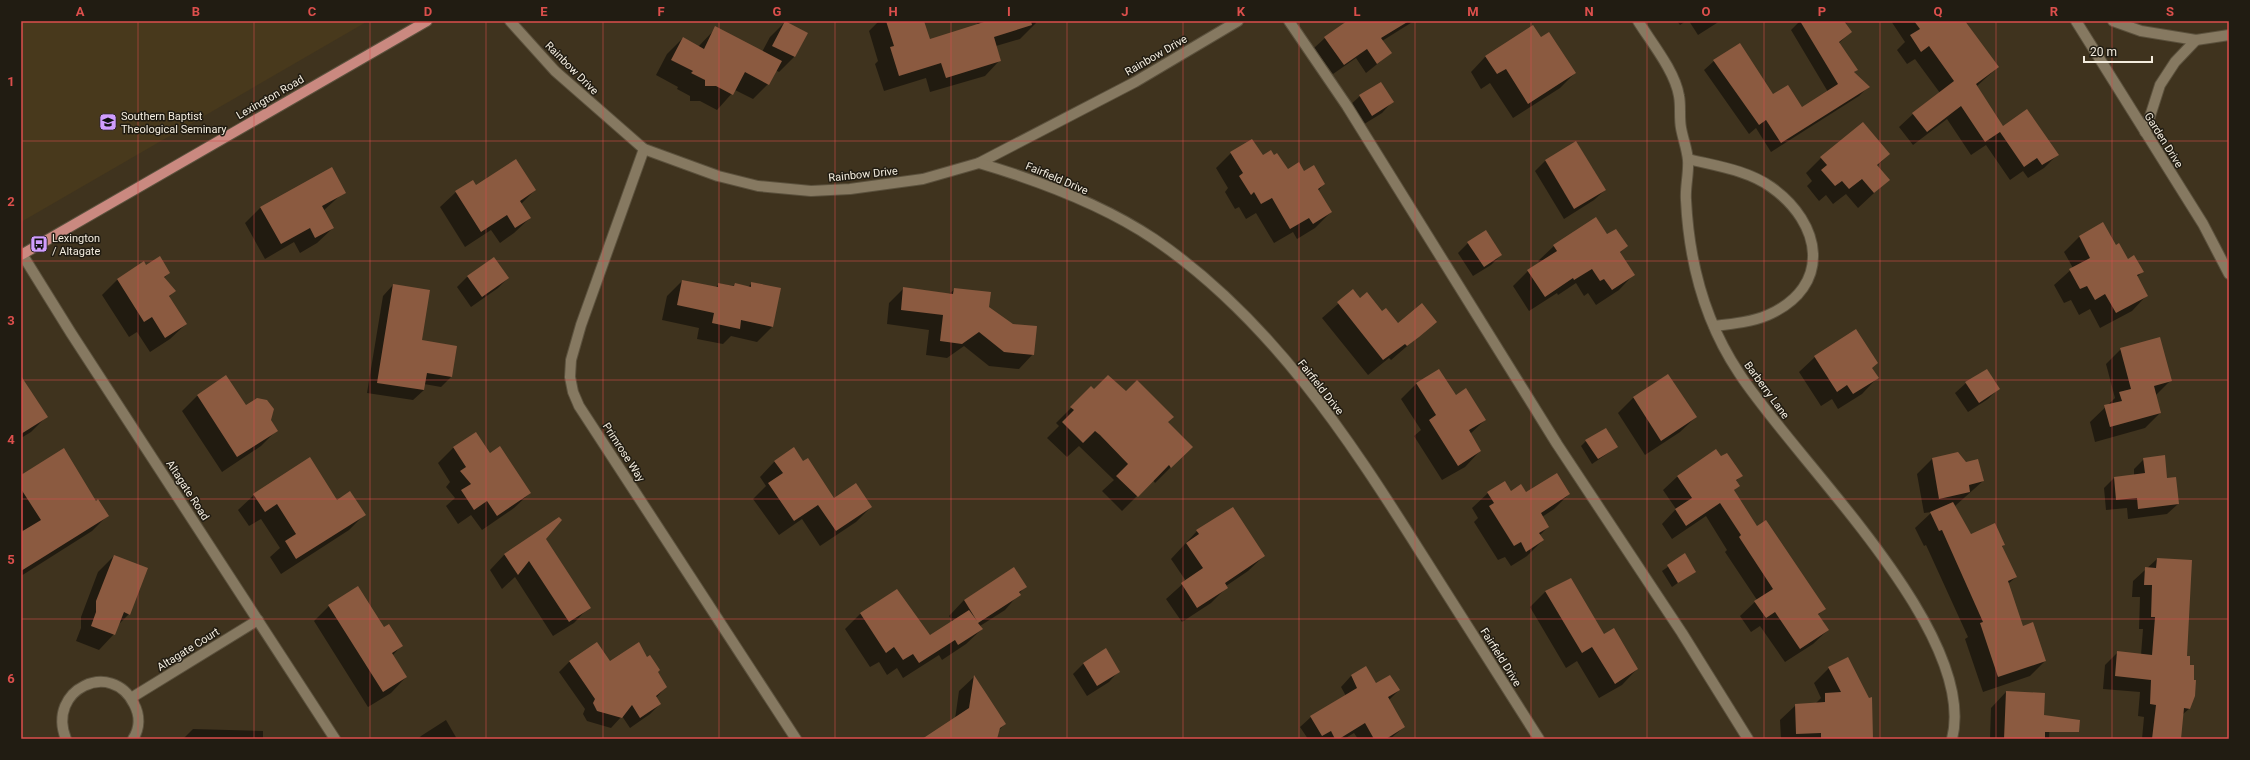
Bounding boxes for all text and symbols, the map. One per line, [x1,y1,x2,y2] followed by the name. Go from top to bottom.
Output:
[76,4,85,19] text: A
[192,4,200,19] text: B
[308,4,317,19] text: C
[424,4,432,19] text: D
[540,4,548,19] text: E
[657,4,665,19] text: F
[773,4,782,19] text: G
[888,4,898,19] text: H
[1007,4,1011,19] text: I
[1121,4,1129,19] text: J
[1237,4,1246,19] text: K
[1353,4,1361,19] text: L
[1467,4,1479,19] text: M
[1584,4,1594,19] text: N
[1702,4,1711,19] text: O
[1818,4,1826,19] text: P
[1934,4,1943,19] text: Q
[2050,4,2059,19] text: R
[2166,4,2174,19] text: S
[1123,32,1190,78] street label: Rainbow Drive
[2084,38,2152,64] scale bar
[542,39,601,98] street label: Rainbow Drive
[2090,45,2117,59] text: 20 m
[234,73,306,122] street label: Lexington Road
[7,74,15,89] text: 1
[121,110,227,136] place label: Southern Baptist Theological Seminary
[2141,110,2186,170] street label: Garden Drive
[98,112,118,132] school or university icon: Southern Baptist Theological Seminary
[1024,159,1090,198] street label: Fairfield Drive
[828,164,899,185] street label: Rainbow Drive
[7,194,15,209] text: 2
[52,232,100,258] place label: Lexington / Altagate
[29,234,49,254] bus stop icon: Lexington / Altagate
[7,313,15,328] text: 3
[1295,357,1346,418] street label: Fairfield Drive
[1741,359,1792,422] street label: Barberry Lane
[600,420,648,485] street label: Primrose Way
[7,432,15,447] text: 4
[163,458,212,523] street label: Altagate Road
[7,552,15,567] text: 5
[155,625,222,674] street label: Altagate Court
[1477,626,1524,689] street label: Fairfield Drive
[7,671,15,686] text: 6

